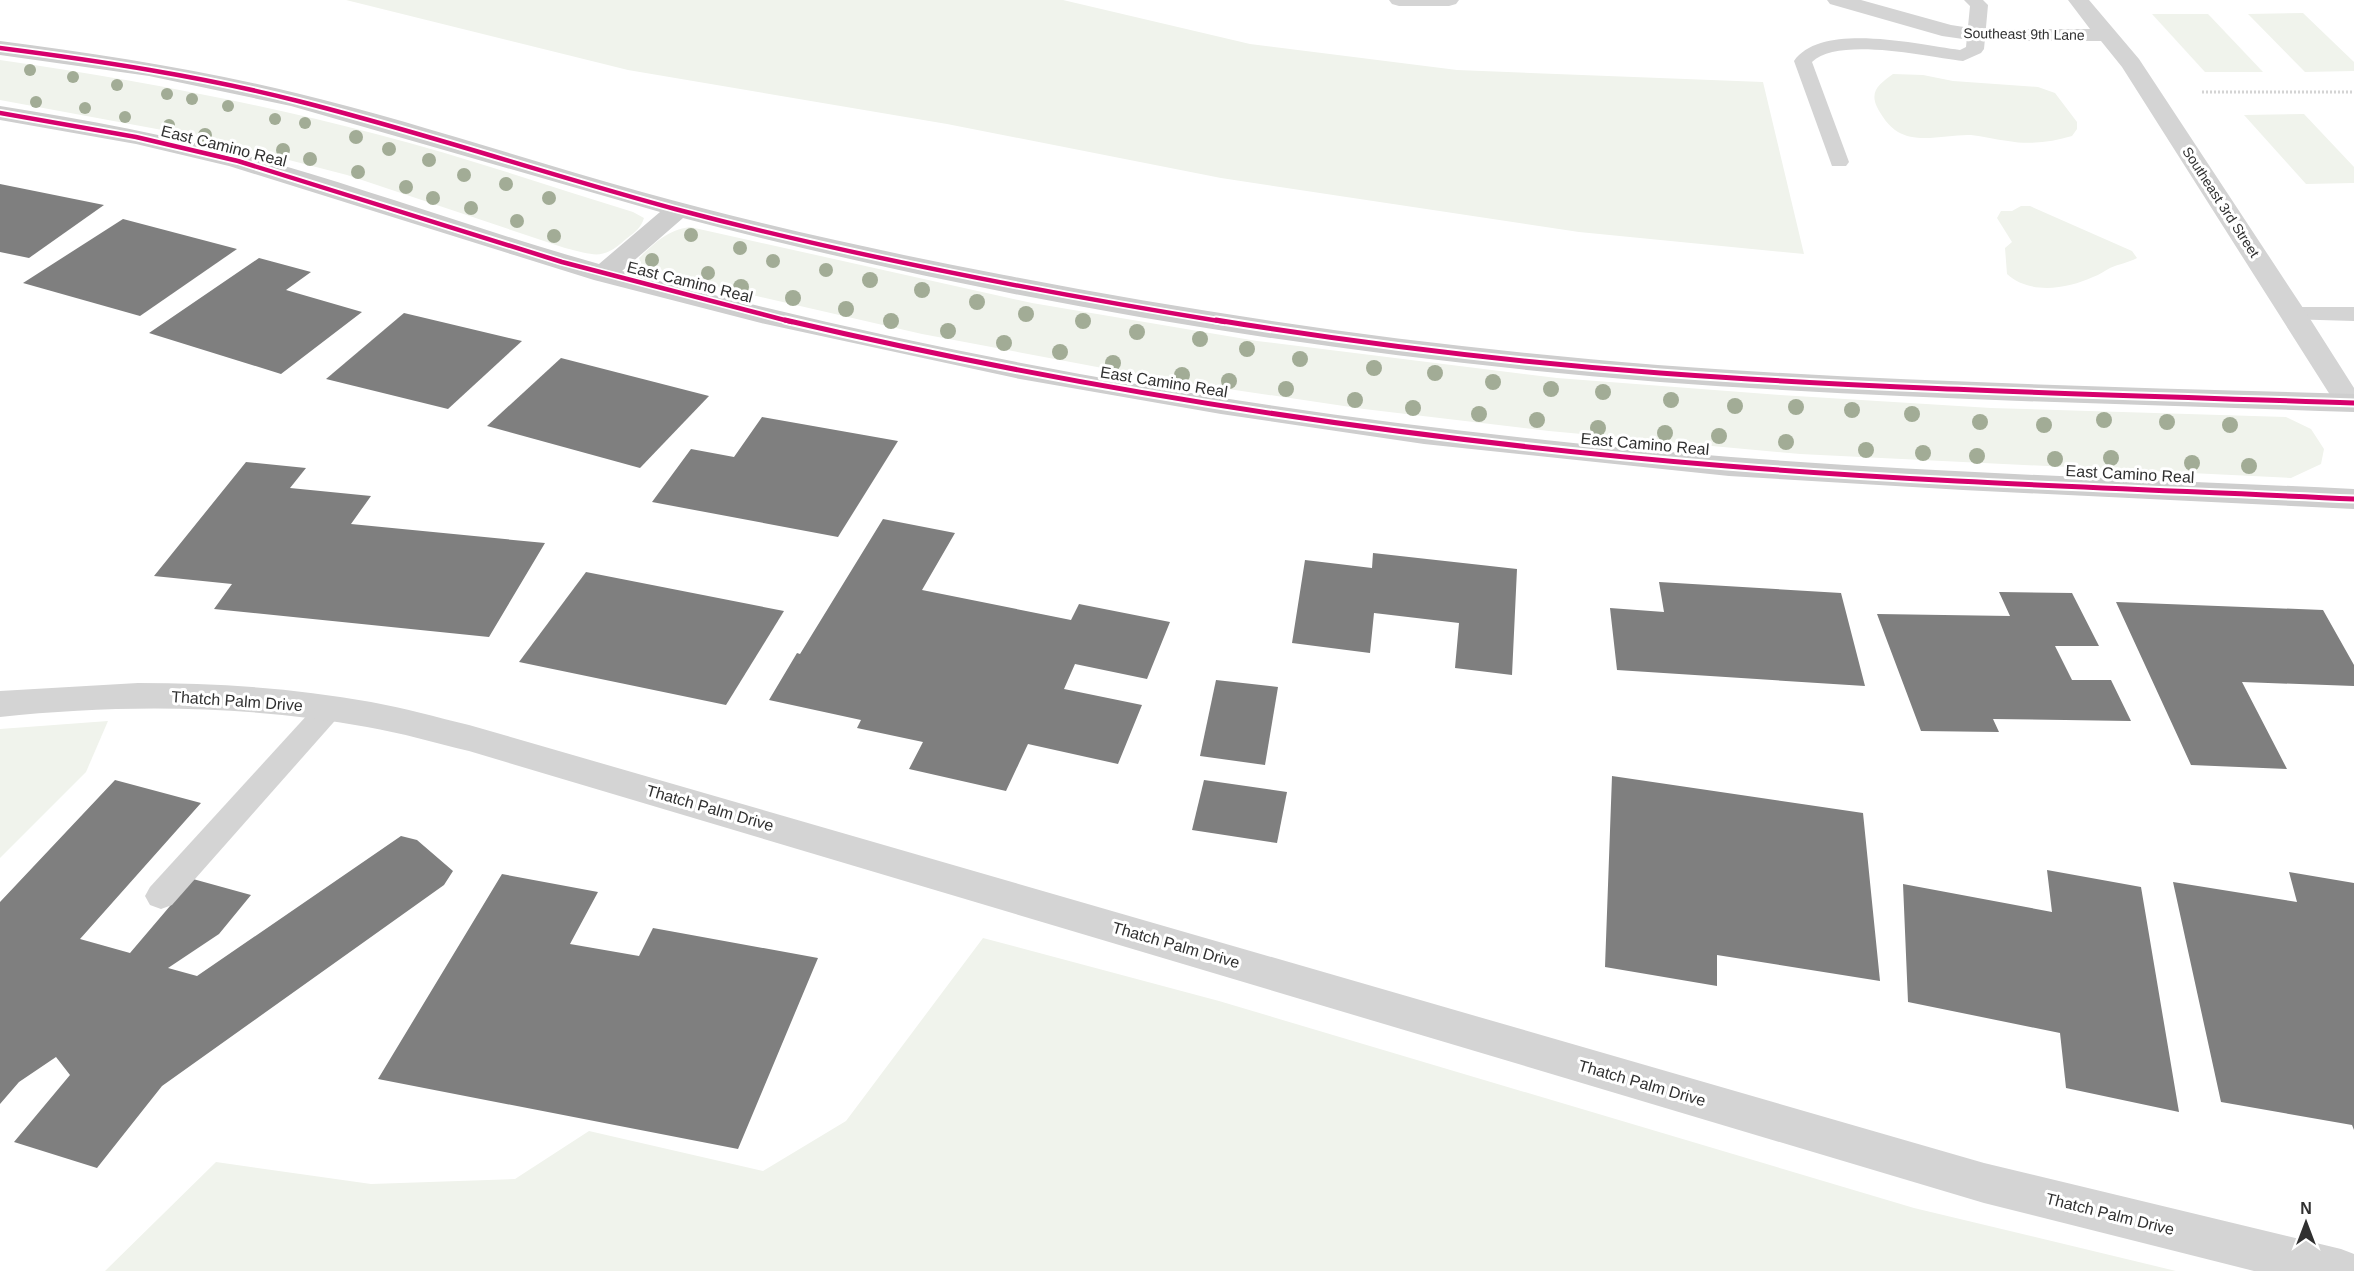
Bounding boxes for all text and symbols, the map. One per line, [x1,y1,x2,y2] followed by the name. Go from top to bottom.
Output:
[1963,25,2085,43] street label: Southeast 9th Lane
[159,122,289,170] street label: East Camino Real
[2179,144,2263,260] street label: Southeast 3rd Street
[625,258,755,306] street label: East Camino Real
[1099,364,1229,400] street label: East Camino Real
[1580,430,1710,458] street label: East Camino Real
[2065,462,2195,486] street label: East Camino Real
[171,688,303,714] street label: Thatch Palm Drive
[644,782,776,834] street label: Thatch Palm Drive
[1110,919,1242,971] street label: Thatch Palm Drive
[1576,1057,1708,1109] street label: Thatch Palm Drive
[2044,1190,2176,1238] street label: Thatch Palm Drive
[2276,1193,2336,1253] north arrow
[2300,1200,2312,1217] text: N

